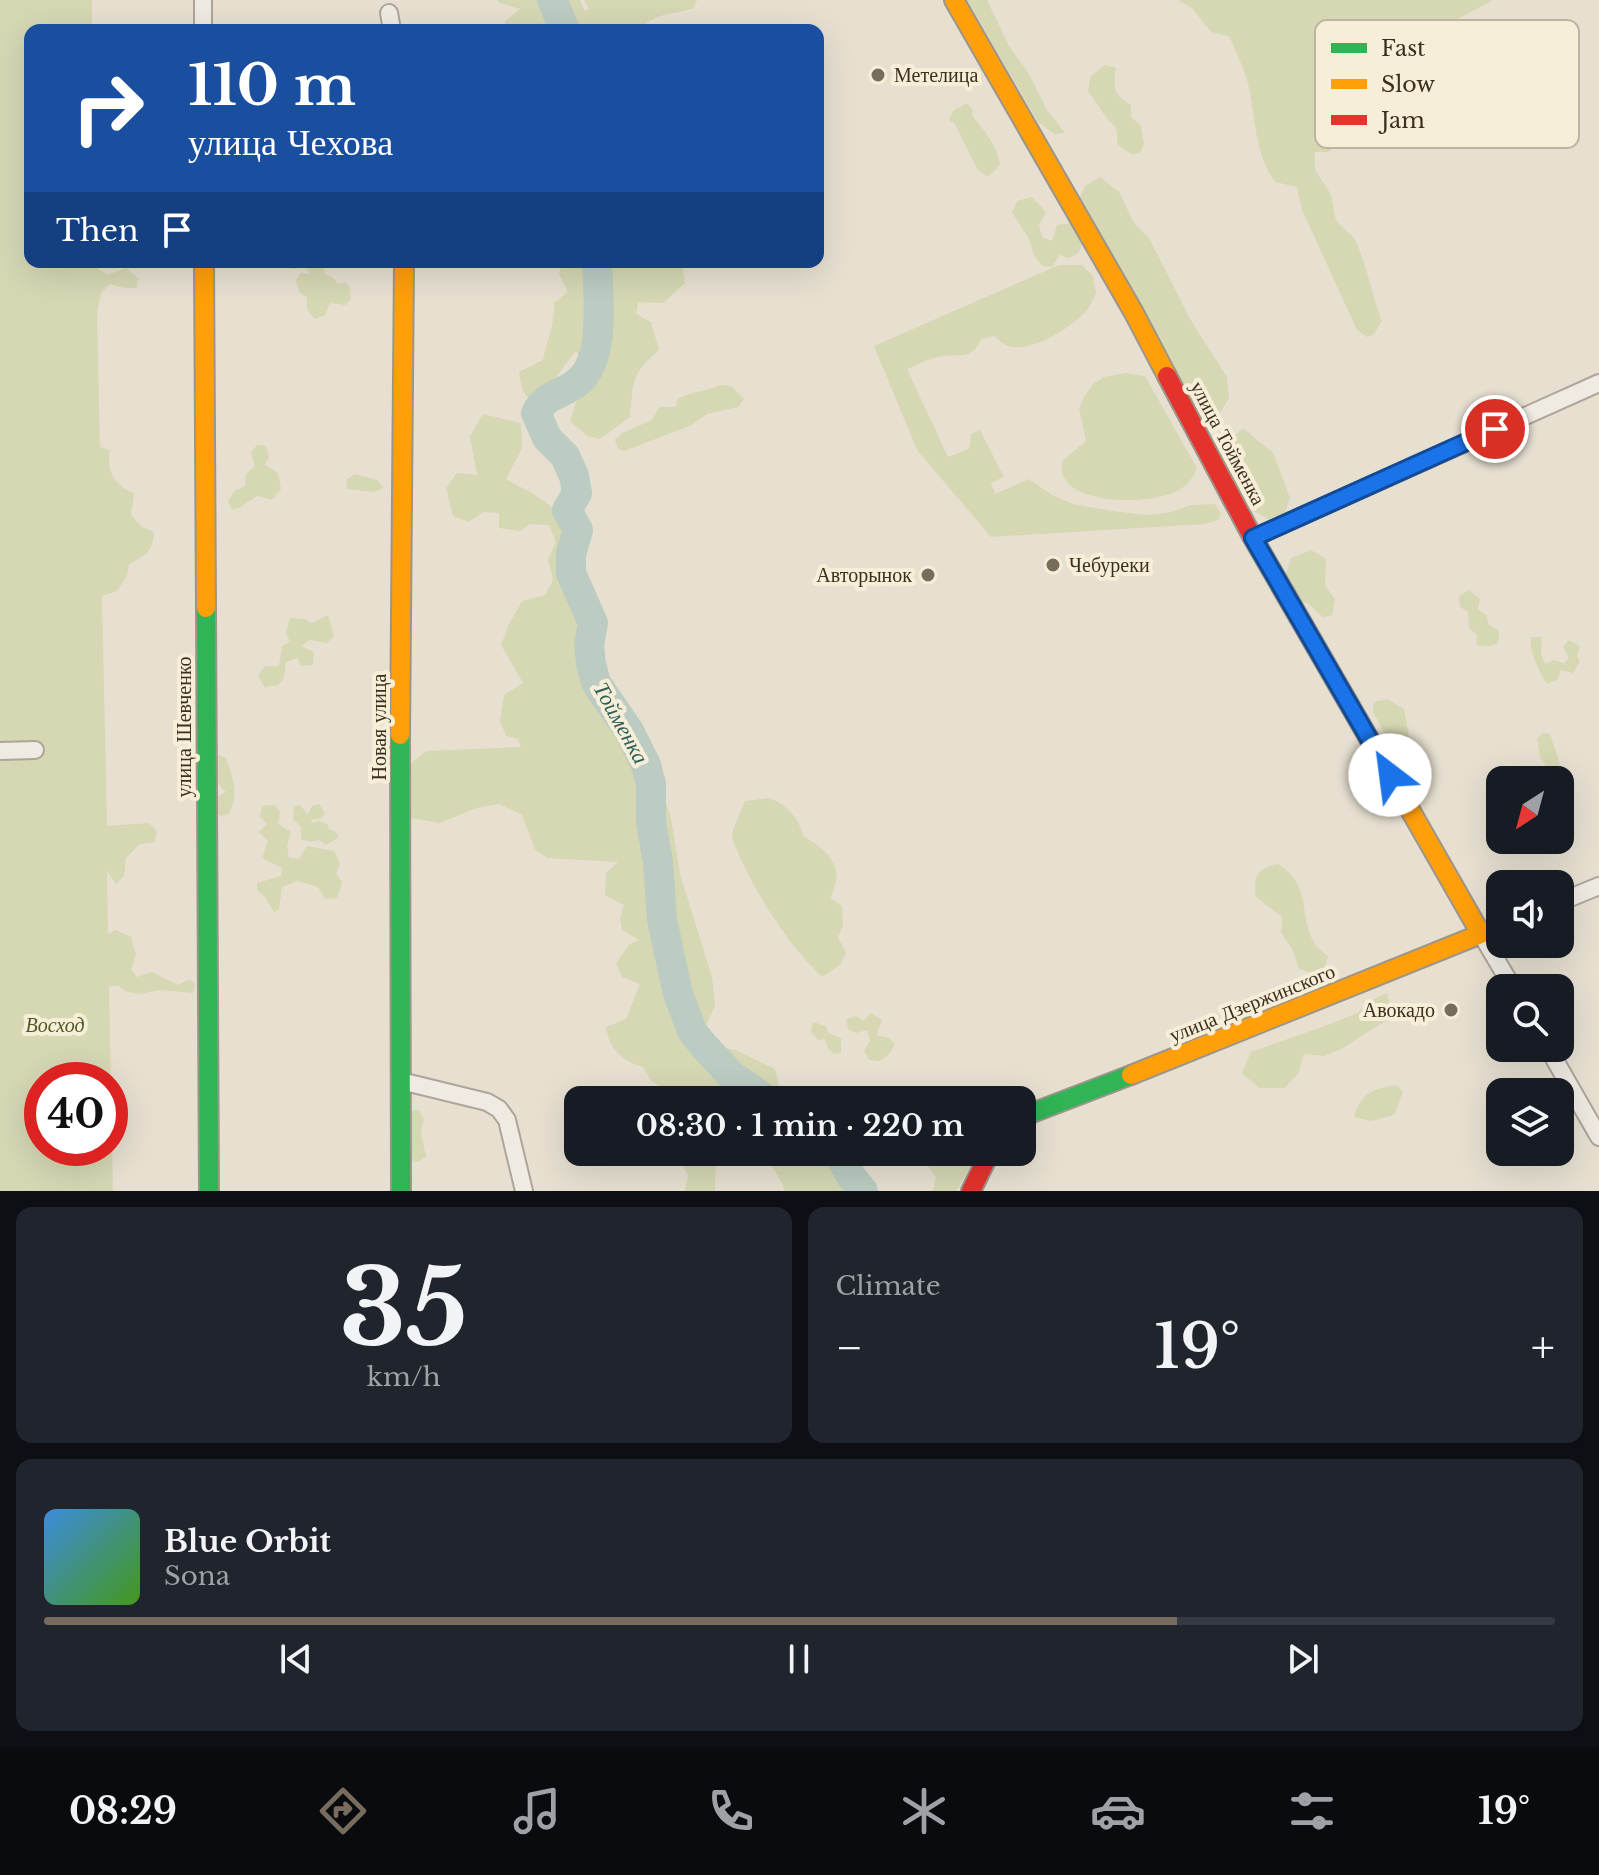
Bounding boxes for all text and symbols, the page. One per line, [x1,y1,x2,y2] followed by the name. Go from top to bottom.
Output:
[1315,20,1579,148] legend
[1381,35,1426,62] text: Fast
[188,51,356,120] text: 110 m
[56,56,160,160] icon: right
[894,63,978,87] place label: Метелица
[869,66,887,84] marker: Метелица
[1381,71,1435,98] text: Slow
[1378,107,1425,134] text: Jam
[188,120,393,165] text: улица Чехова
[155,208,199,252] icon: arrive
[56,212,139,249] text: Then
[1185,377,1271,509] street label: улица Тойменка
[1461,395,1529,463] pin
[1473,407,1517,451] icon: arrive
[1069,553,1150,577] place label: Чебуреки
[1044,556,1062,574] marker: Чебуреки
[816,563,912,587] place label: Авторынок
[919,566,937,584] marker: Авторынок
[172,656,196,798] street label: улица Шевченко
[367,673,391,780] street label: Новая улица
[588,678,654,768] water label: Тойменка
[1348,733,1432,817] position arrow
[1486,766,1574,854] north arrow
[1486,766,1574,1166] map controls
[1486,870,1574,958] button: sound
[1166,959,1338,1047] street label: улица Дзержинского
[1486,974,1574,1062] button: search
[1363,998,1435,1022] place label: Авокадо
[1442,1001,1460,1019] marker: Авокадо
[25,1013,85,1037] park label: Восход
[24,1062,128,1166] speed limit sign: 40
[1486,1078,1574,1166] button: layers
[636,1107,964,1144] text: 08:30 · 1 min · 220 m
[340,1244,468,1373] text: 35
[836,1270,941,1302] text: Climate
[1154,1310,1240,1384] text: 19°
[836,1320,863,1375] text: −
[1531,1320,1555,1375] text: +
[367,1361,441,1393] text: km/h
[164,1523,331,1560] text: Blue Orbit
[164,1560,230,1592] text: Sona
[274,1637,318,1681] icon: previous
[777,1637,821,1681] icon: pause
[1281,1637,1325,1681] icon: next
[315,1783,371,1839] icon: directions
[509,1783,565,1839] icon: music
[703,1783,759,1839] icon: phone
[896,1783,952,1839] icon: climate
[1090,1783,1146,1839] icon: car
[1284,1783,1340,1839] icon: filters
[69,1789,177,1834] text: 08:29
[1478,1789,1530,1834] text: 19°

